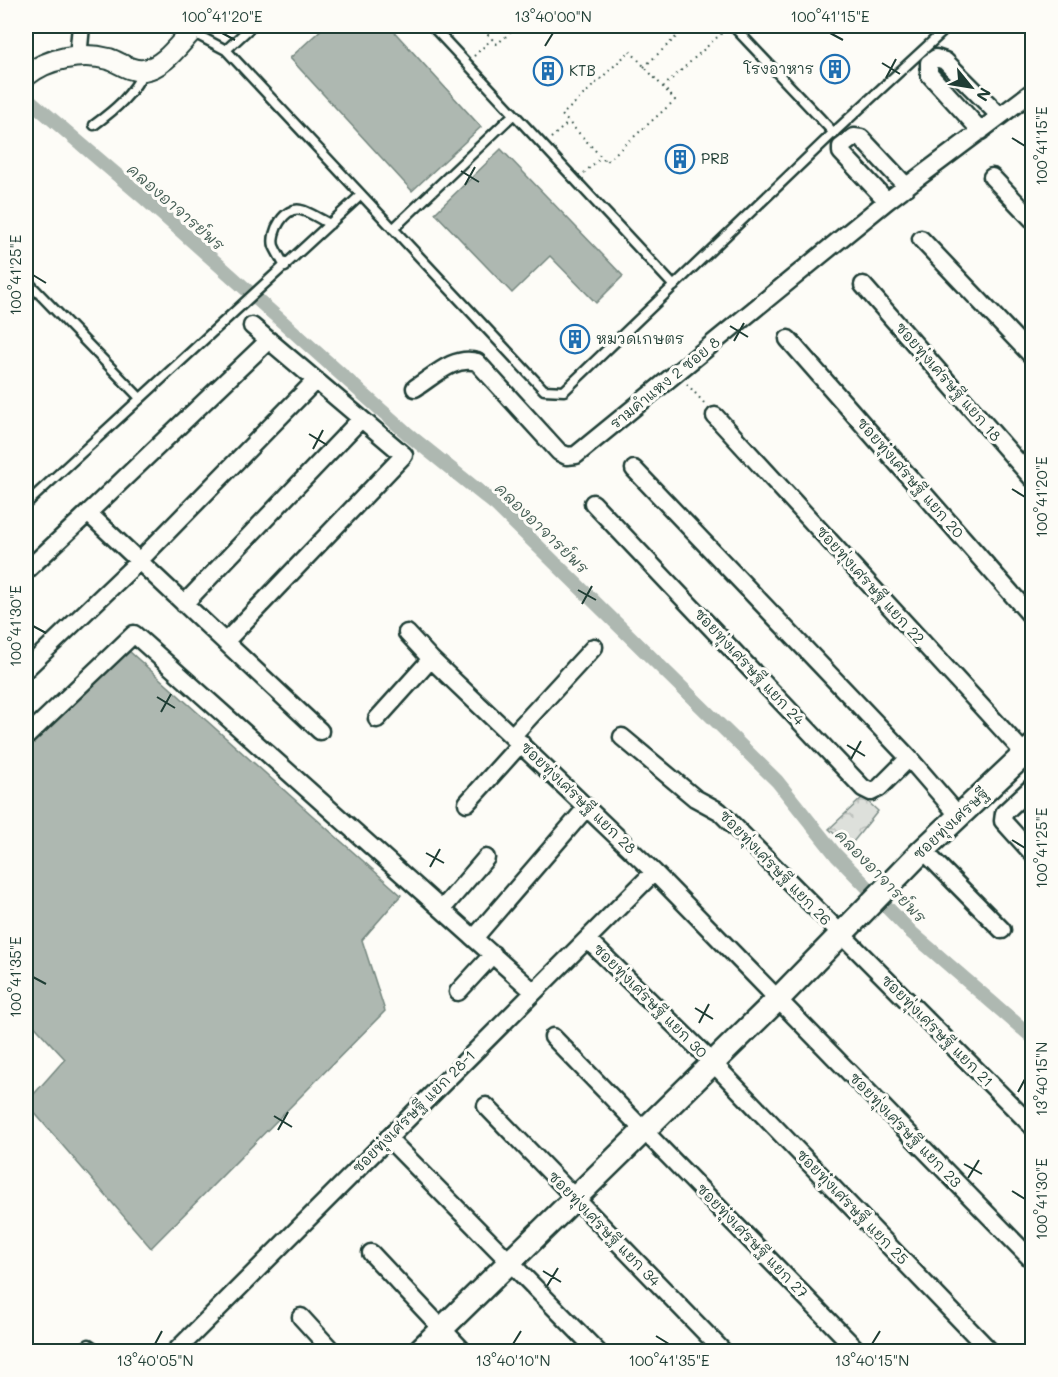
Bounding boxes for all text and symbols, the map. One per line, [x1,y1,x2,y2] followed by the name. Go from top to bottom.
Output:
[181,6,263,26] text: 100°41'20"E
[514,6,592,26] text: 13°40'00"N
[790,6,870,26] text: 100°41'15"E
[819,53,851,85] building icon: โรงอาหาร
[532,55,564,87] building icon: KTB
[941,57,1001,117] north arrow
[743,58,814,78] place label: โรงอาหาร
[569,60,596,80] place label: KTB
[972,84,997,105] text: N
[1031,106,1051,186] text: 100°41'15"E
[664,143,696,175] building icon: PRB
[701,148,729,168] place label: PRB
[123,158,230,255] water label: คลองอาจารย์พร
[5,234,25,315] text: 100°41'25"E
[890,318,1006,446] street label: ซอยทุ่งเศรษฐี แยก 18
[559,323,591,355] building icon: หมวดเกษตร
[596,328,684,348] place label: หมวดเกษตร
[605,332,724,433] street label: รามคำแหง 2 ซอย 8
[851,413,969,543] street label: ซอยทุ่งเศรษฐี แยก 20
[1031,456,1051,538] text: 100°41'20"E
[491,477,594,578] water label: คลองอาจารย์พร
[811,521,929,649] street label: ซอยทุ่งเศรษฐี แยก 22
[5,585,25,667] text: 100°41'30"E
[689,604,809,731] street label: ซอยทุ่งเศรษฐี แยก 24
[515,737,641,859] street label: ซอยทุ่งเศรษฐี แยก 28
[908,783,994,865] street label: ซอยทุ่งเศรษฐี
[714,805,836,931] street label: ซอยทุ่งเศรษฐี แยก 26
[1031,807,1051,888] text: 100°41'25"E
[831,824,932,927] water label: คลองอาจารย์พร
[5,936,25,1018] text: 100°41'35"E
[588,939,712,1063] street label: ซอยทุ่งเศรษฐี แยก 30
[876,970,998,1092] street label: ซอยทุ่งเศรษฐี แยก 21
[1031,1042,1051,1116] text: 13°40'15"N
[347,1045,481,1179] street label: ซอยทุ่งเศรษฐี แยก 28-1
[844,1067,966,1193] street label: ซอยทุ่งเศรษฐี แยก 23
[791,1144,913,1270] street label: ซอยทุ่งเศรษฐี แยก 25
[1031,1158,1051,1240] text: 100°41'30"E
[543,1166,665,1292] street label: ซอยทุ่งเศรษฐี แยก 34
[691,1178,813,1304] street label: ซอยทุ่งเศรษฐี แยก 27
[116,1350,194,1370] text: 13°40'05"N
[476,1350,550,1370] text: 13°40'10"N
[628,1350,710,1370] text: 100°41'35"E
[835,1350,909,1370] text: 13°40'15"N

